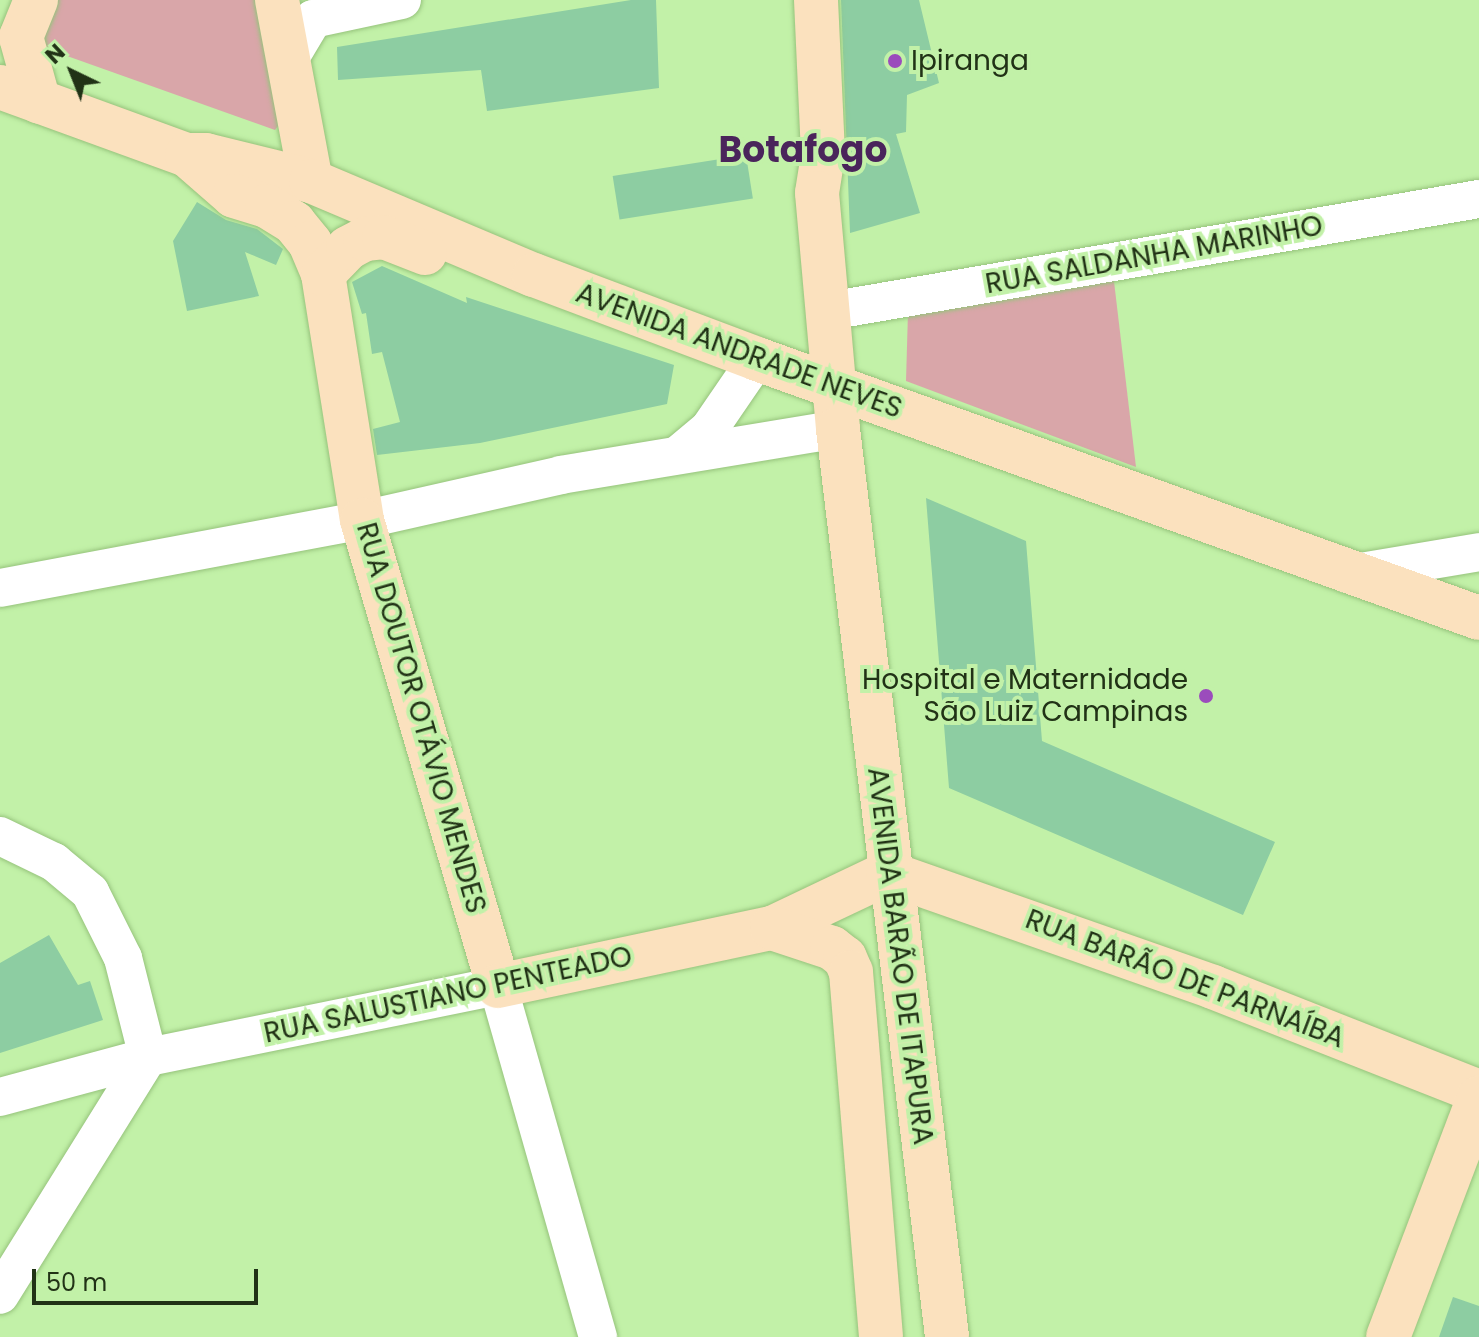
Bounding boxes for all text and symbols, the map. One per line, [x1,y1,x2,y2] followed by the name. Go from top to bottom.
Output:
[32,32,112,112] north arrow
[39,37,72,71] text: N
[911,44,1029,78] place label: Ipiranga
[886,52,904,70] marker: Ipiranga
[719,128,887,172] district label: Botafogo
[983,209,1325,301] street label: RUA SALDANHA MARINHO
[571,276,907,426] street label: AVENIDA ANDRADE NEVES
[349,519,493,917] street label: RUA DOUTOR OTÁVIO MENDES
[862,663,1188,729] place label: Hospital e Maternidade São Luiz Campinas
[1195,685,1217,707] marker: Hospital e Maternidade São Luiz Campinas
[860,765,940,1147] street label: AVENIDA BARÃO DE ITAPURA
[1021,903,1349,1055] street label: RUA BARÃO DE PARNAÍBA
[261,940,635,1050] street label: RUA SALUSTIANO PENTEADO
[36,1253,262,1303] scale bar
[46,1266,107,1299] text: 50 m

